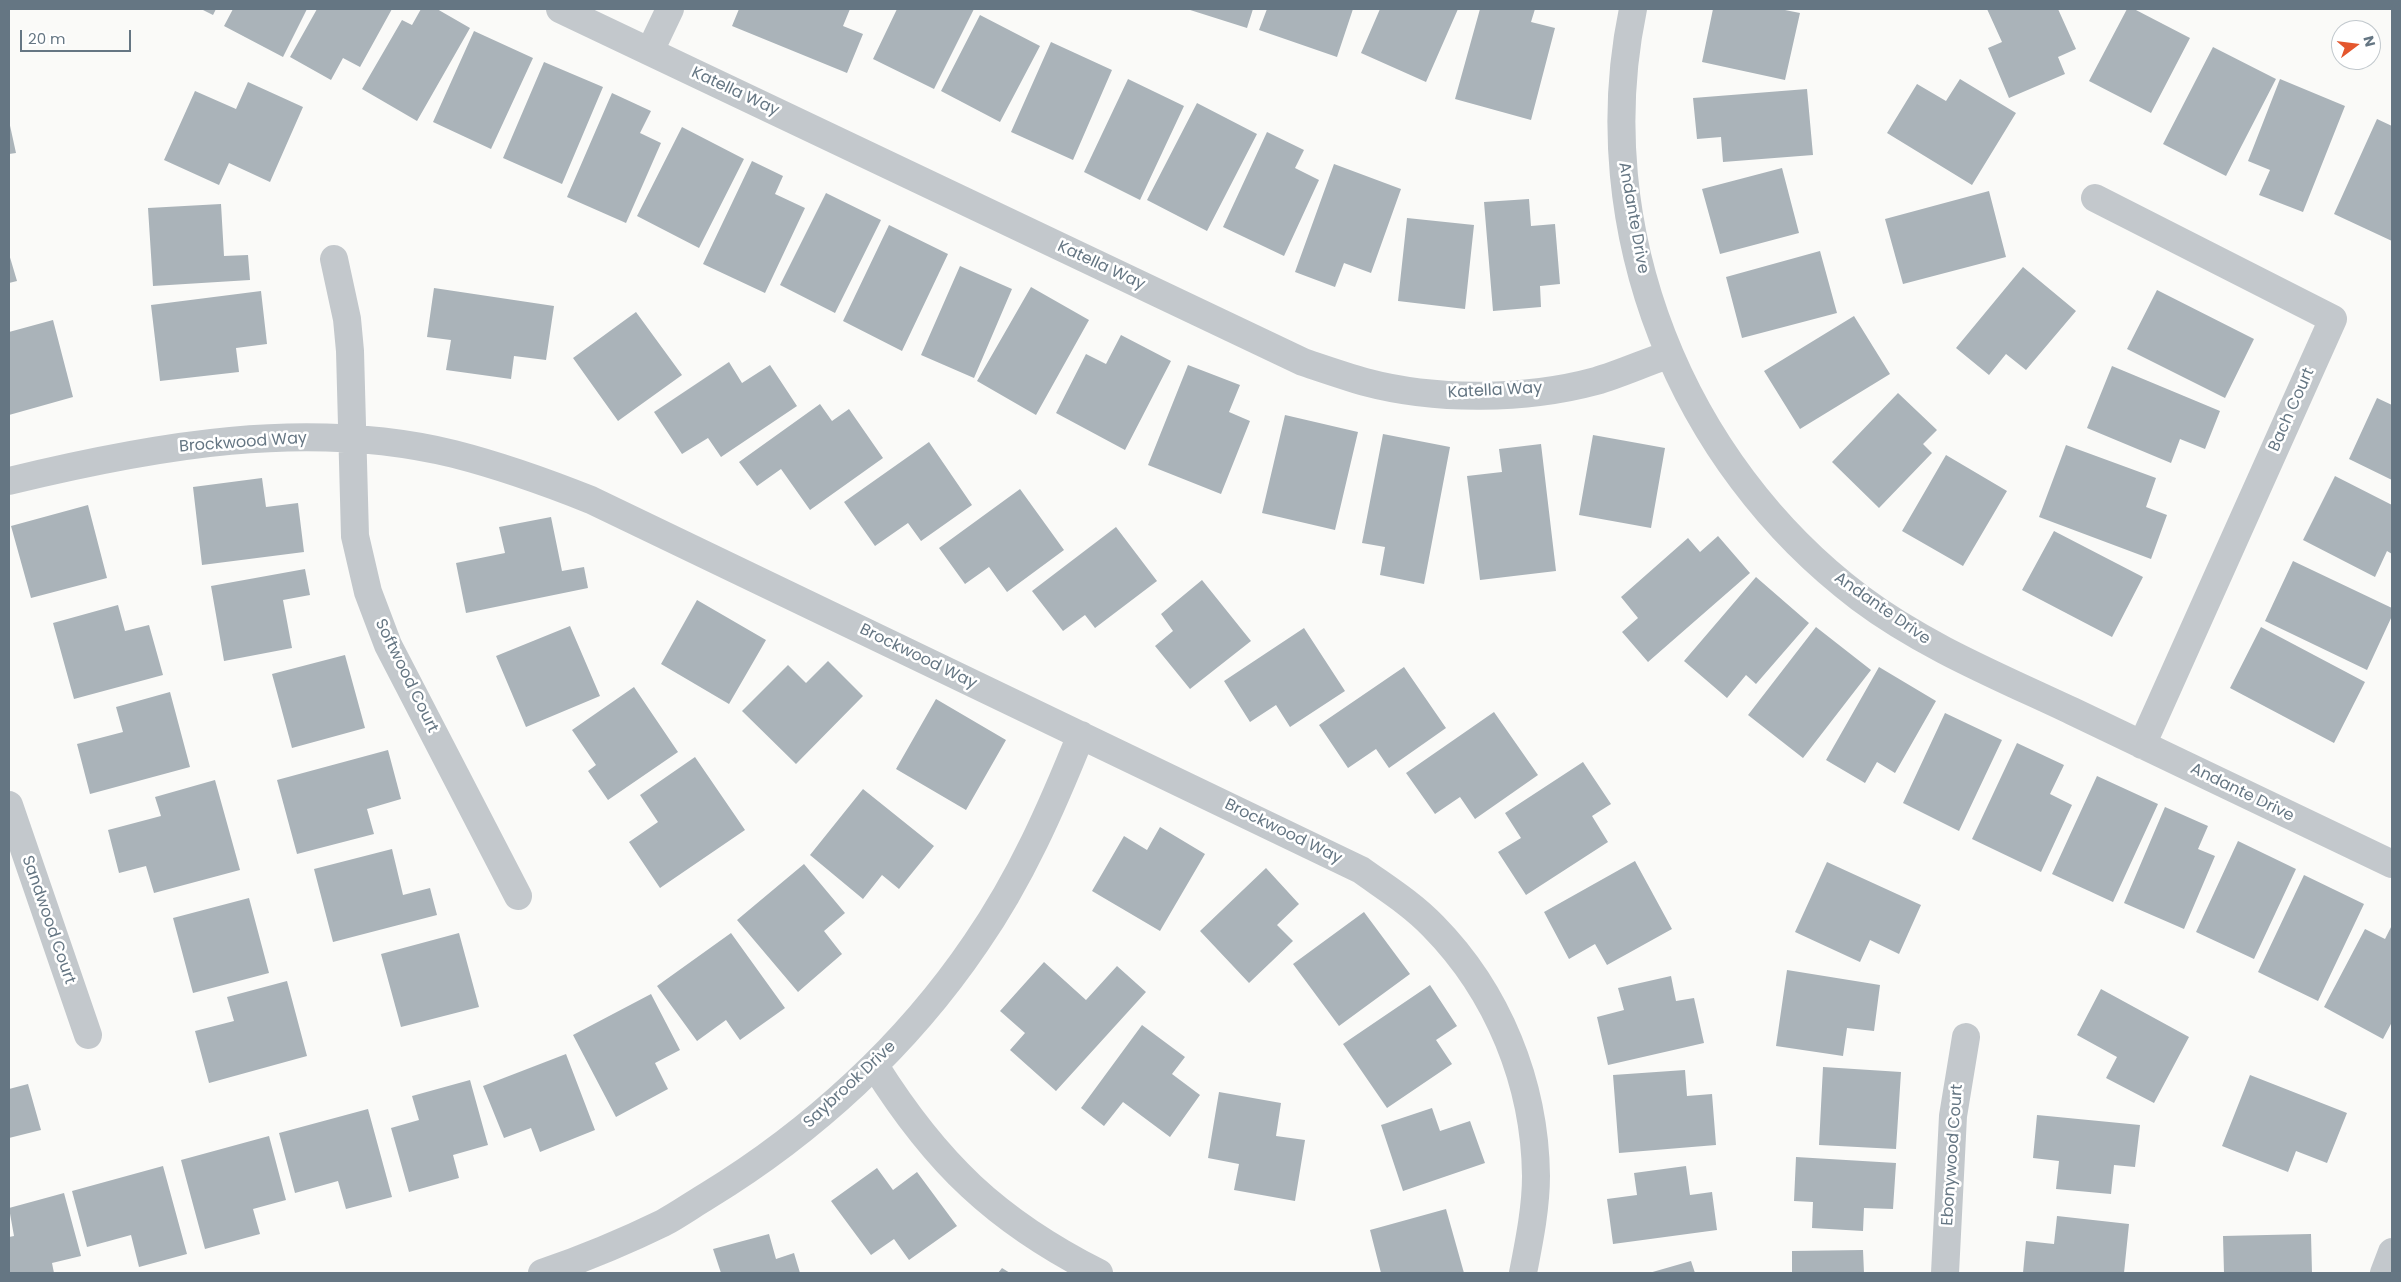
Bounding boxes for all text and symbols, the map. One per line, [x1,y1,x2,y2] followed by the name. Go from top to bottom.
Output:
[22,20,134,52] scale bar
[2331,20,2381,70] north arrow
[28,28,66,49] text: 20 m
[2359,34,2381,49] text: N
[688,63,782,121] street label: Katella Way
[1614,161,1652,275] street label: Andante Drive
[1054,237,1148,295] street label: Katella Way
[2265,365,2319,455] street label: Bach Court
[1447,379,1543,403] street label: Katella Way
[178,429,308,457] street label: Brockwood Way
[1830,569,1934,649] street label: Andante Drive
[370,616,442,736] street label: Softwood Court
[856,620,980,694] street label: Brockwood Way
[2187,760,2297,826] street label: Andante Drive
[1221,795,1345,869] street label: Brockwood Way
[17,853,79,987] street label: Sandwood Court
[800,1037,900,1133] street label: Saybrook Drive
[1938,1084,1968,1226] street label: Ebonywood Court

